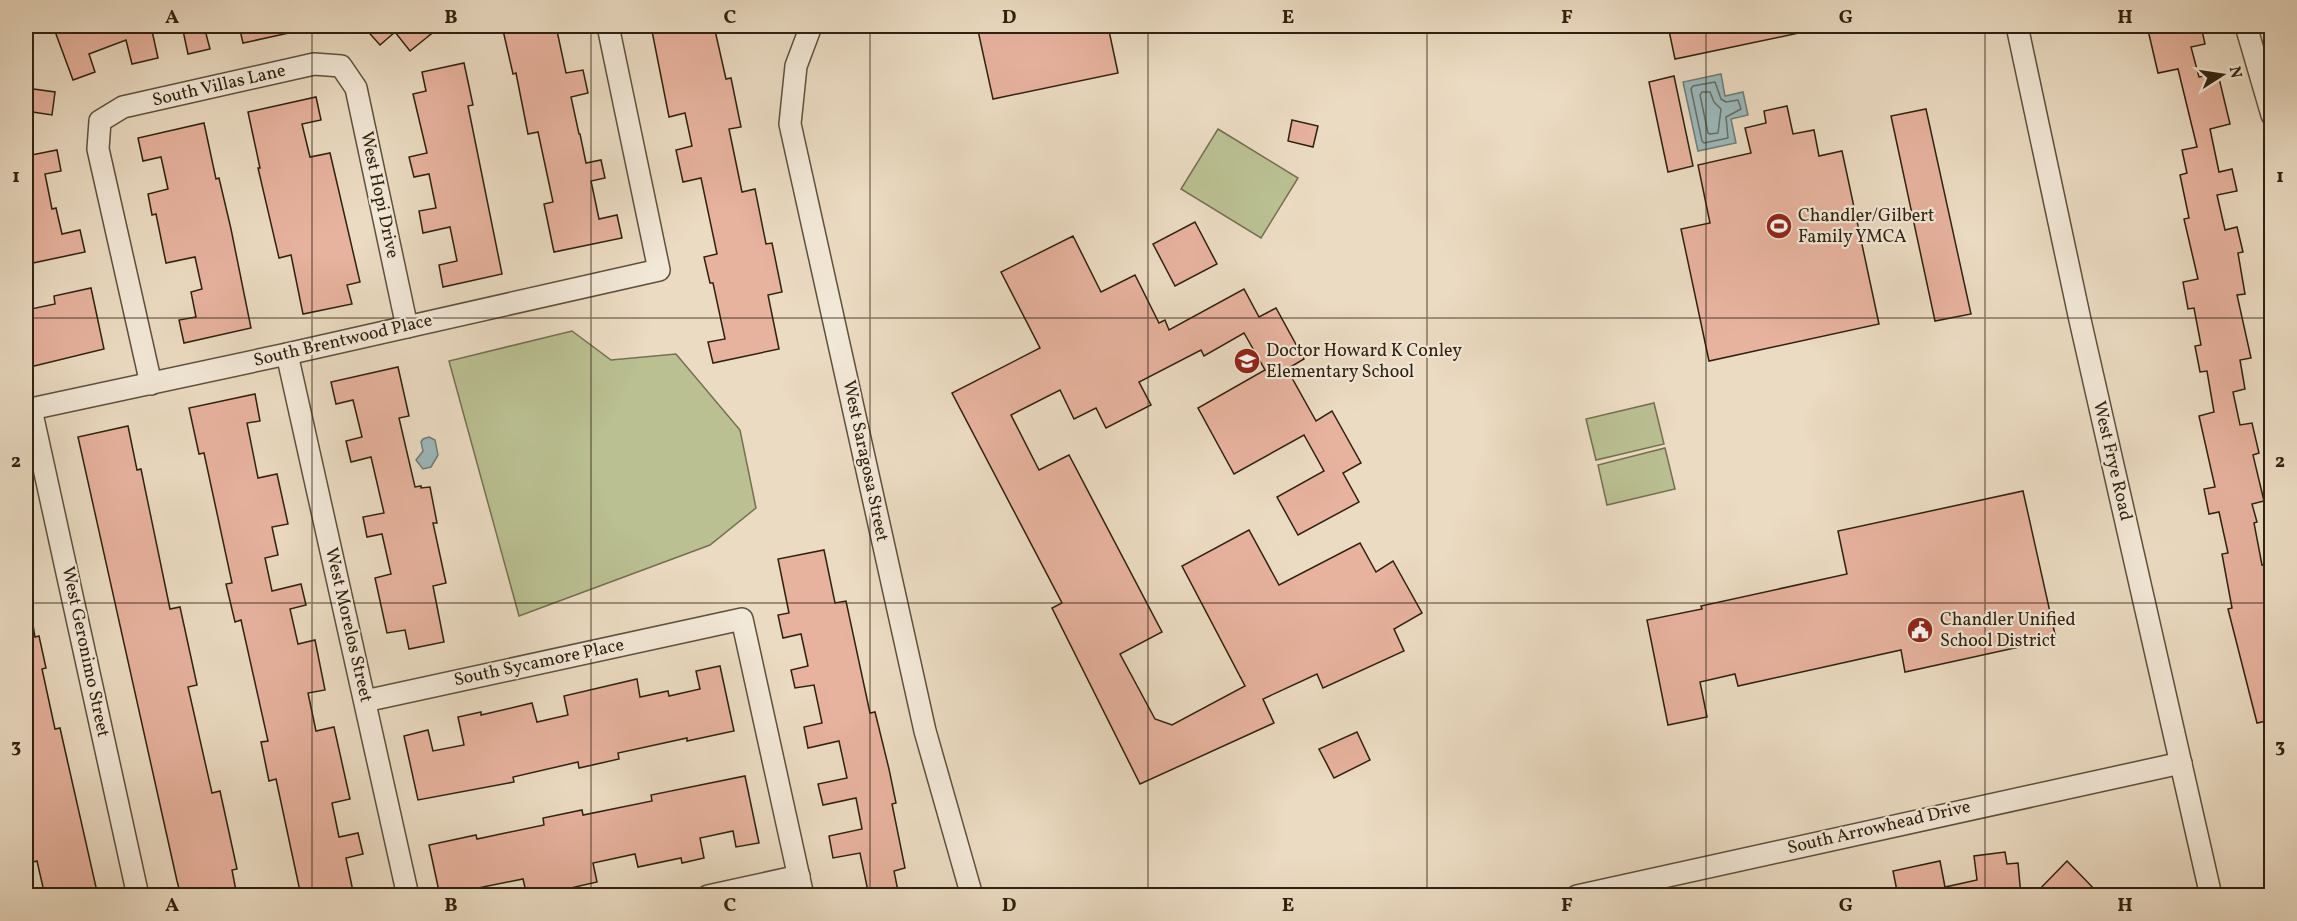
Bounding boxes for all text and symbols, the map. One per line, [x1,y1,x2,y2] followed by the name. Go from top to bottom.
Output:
[165,4,179,32] text: A
[444,4,458,32] text: B
[724,4,737,32] text: C
[1002,4,1016,32] text: D
[1282,4,1294,32] text: E
[1561,4,1573,32] text: F
[1839,4,1853,32] text: G
[2117,4,2133,32] text: H
[2192,45,2252,105] north arrow
[150,59,288,113] street label: South Villas Lane
[2223,64,2247,81] text: N
[353,129,405,261] street label: West Hopi Drive
[12,163,20,191] text: 1
[2276,163,2284,191] text: 1
[1798,204,1934,250] place label: Chandler/Gilbert Family YMCA
[1764,211,1794,241] sports icon: Chandler/Gilbert Family YMCA
[251,308,435,374] street label: South Brentwood Place
[1266,339,1462,385] place label: Doctor Howard K Conley Elementary School
[1232,346,1262,376] school or university icon: Doctor Howard K Conley Elementary School
[836,378,894,544] street label: West Saragosa Street
[2086,399,2138,523] street label: West Frye Road
[11,448,21,476] text: 2
[2275,448,2285,476] text: 2
[318,545,378,705] street label: West Morelos Street
[55,564,115,740] street label: West Geronimo Street
[1940,608,2076,654] place label: Chandler Unified School District
[1905,615,1935,645] public building icon: Chandler Unified School District
[452,633,626,693] street label: South Sycamore Place
[11,733,21,761] text: 3
[2275,733,2285,761] text: 3
[1785,795,1973,861] street label: South Arrowhead Drive
[165,892,179,920] text: A
[444,892,458,920] text: B
[724,892,737,920] text: C
[1002,892,1016,920] text: D
[1282,892,1294,920] text: E
[1561,892,1573,920] text: F
[1839,892,1853,920] text: G
[2117,892,2133,920] text: H

